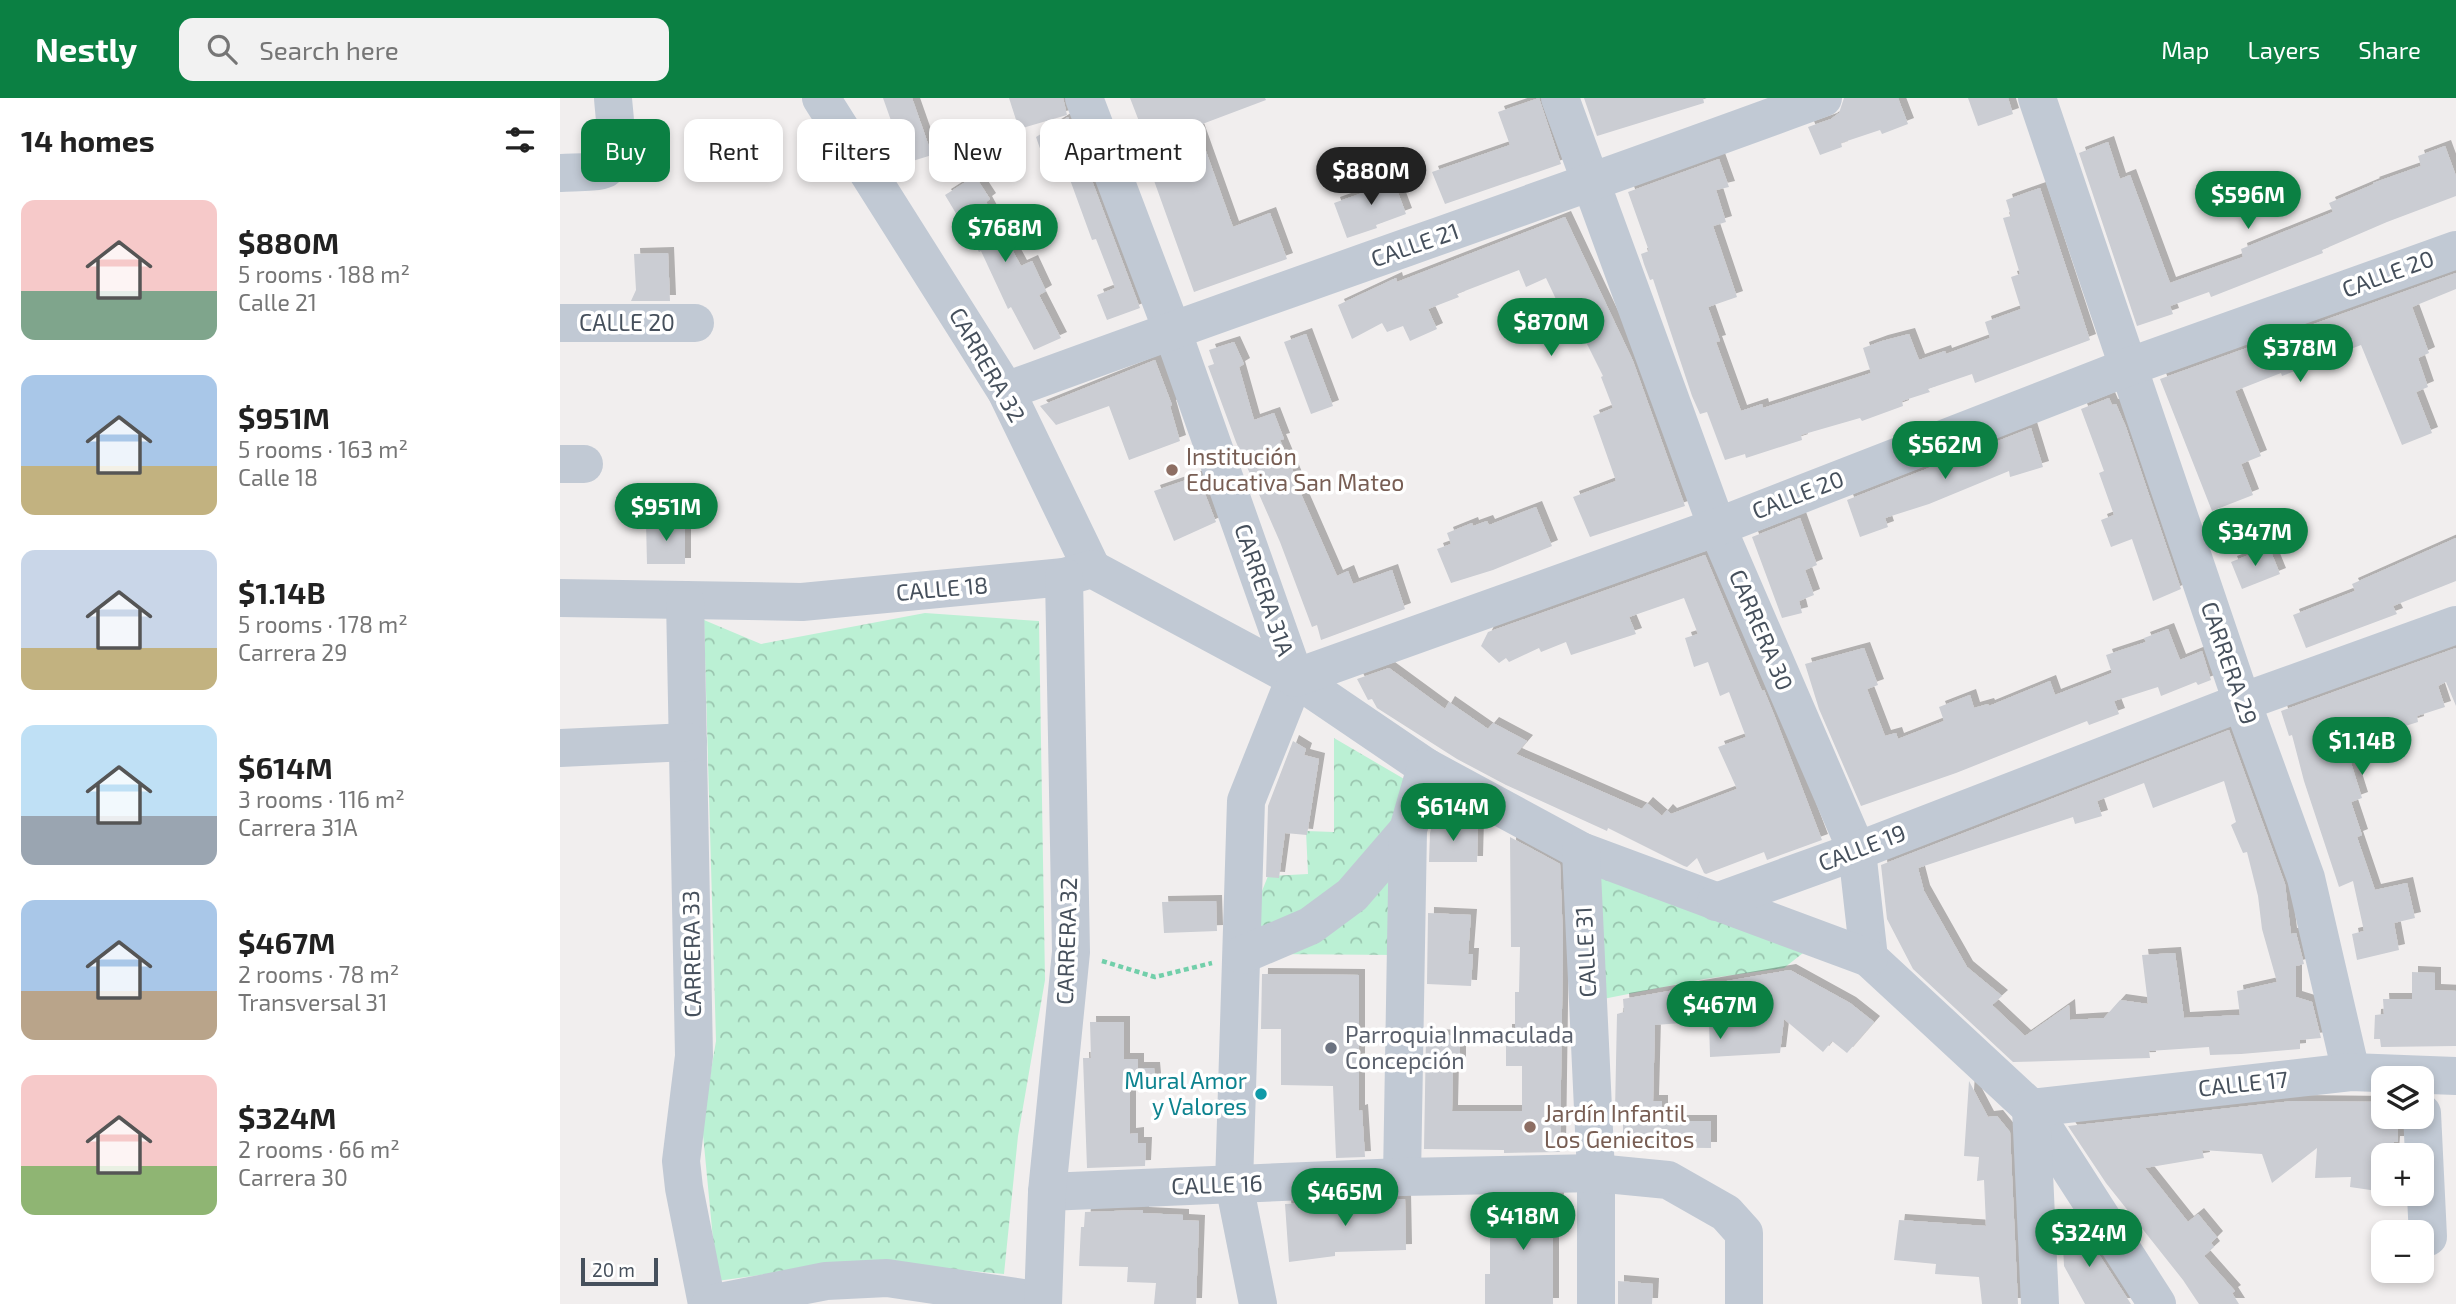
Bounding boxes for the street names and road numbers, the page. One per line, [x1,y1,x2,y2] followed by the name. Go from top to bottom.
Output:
[1367,216,1462,272] street label: CALLE 21
[2338,244,2437,303] street label: CALLE 20
[944,302,1032,427] street label: CARRERA 32
[579,308,675,336] street label: CALLE 20
[1748,464,1847,524] street label: CALLE 20
[1229,520,1301,660] street label: CARRERA 31A
[1724,565,1800,694] street label: CARRERA 30
[895,570,989,606] street label: CALLE 18
[2196,598,2264,728] street label: CARRERA 29
[1814,818,1909,877] street label: CALLE 19
[1050,877,1082,1005] street label: CARRERA 32
[676,890,706,1018] street label: CARRERA 33
[1569,906,1601,998] street label: CALLE 31
[2197,1064,2289,1102] street label: CALLE 17
[1171,1168,1263,1200] street label: CALLE 16

